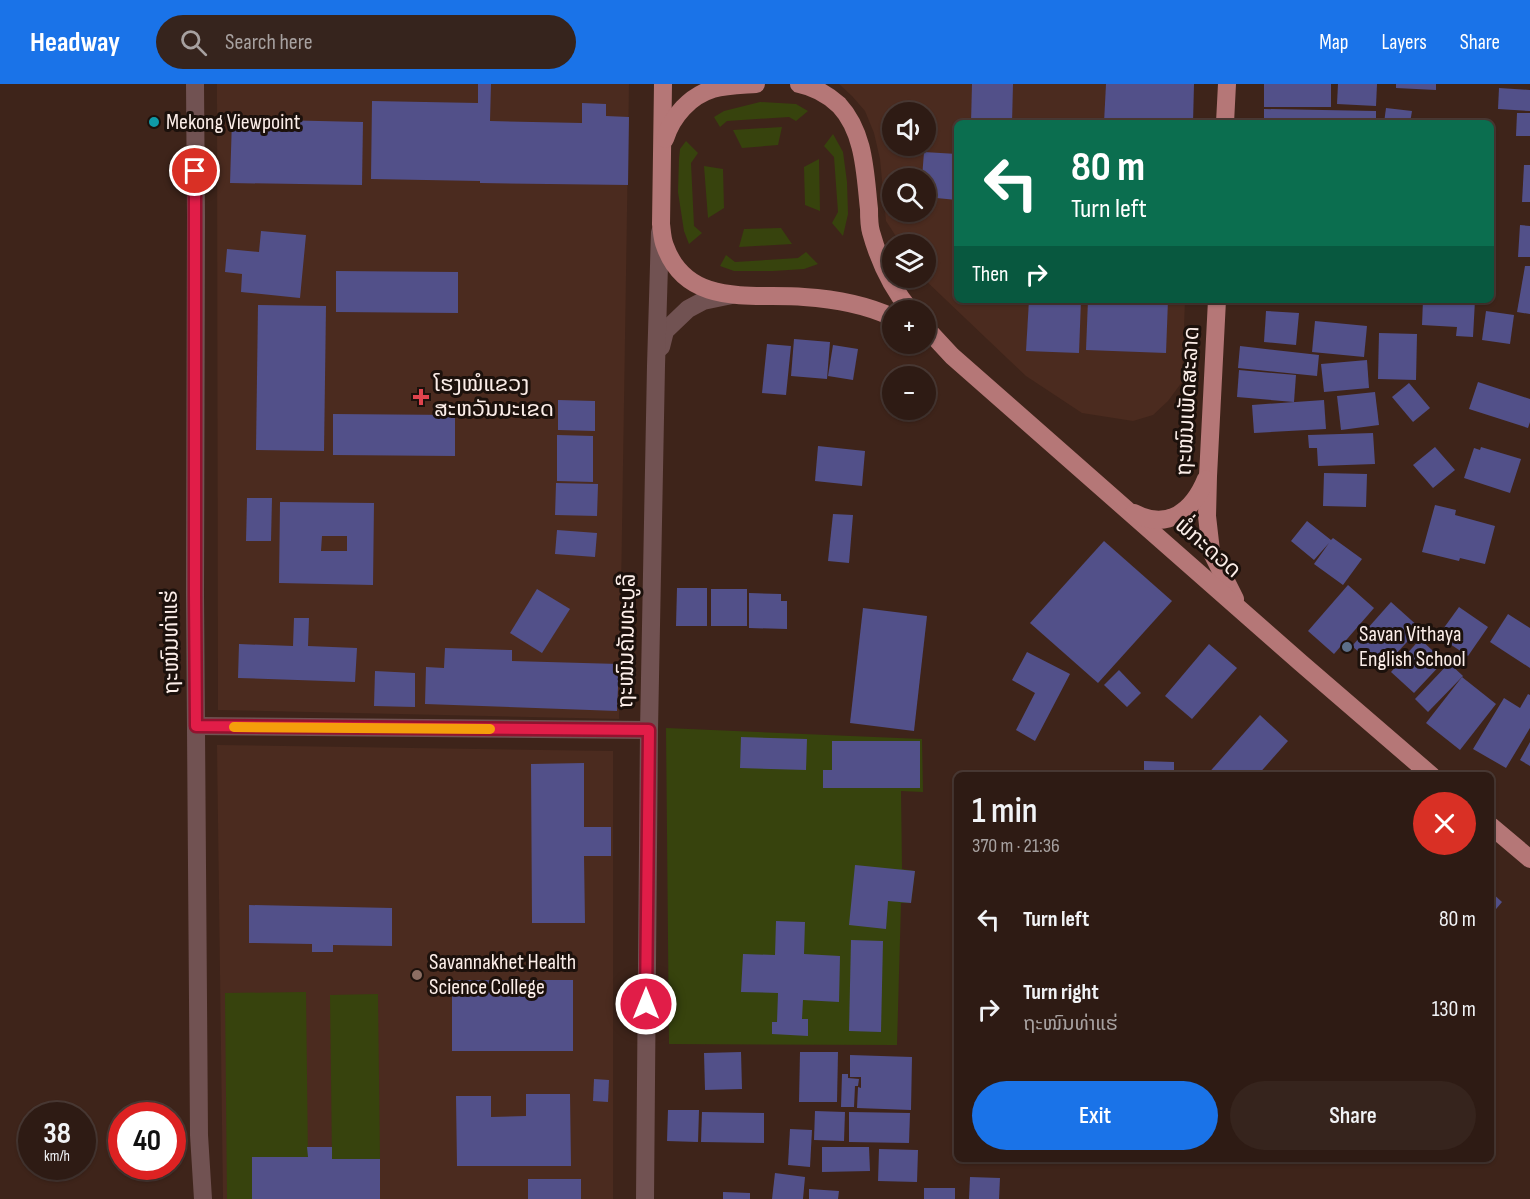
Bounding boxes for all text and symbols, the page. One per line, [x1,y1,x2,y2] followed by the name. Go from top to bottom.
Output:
[156,15,576,69] search box
[30,26,120,59] text: Headway
[177,26,210,59] icon: search
[225,29,312,56] text: Search here
[1319,30,1348,55] text: Map
[1381,30,1427,55] text: Layers
[1460,30,1500,55] text: Share
[882,102,936,420] map controls
[882,102,936,156] button: sound
[166,109,301,136] place label: Mekong Viewpoint
[147,115,161,129] marker: Mekong Viewpoint
[1071,142,1145,193] text: 80 m
[972,144,1050,222] icon: left
[169,145,220,196] pin
[178,154,211,187] icon: arrive
[882,168,936,222] button: search
[1071,193,1147,225] text: Turn left
[882,234,936,288] button: layers
[1020,258,1053,291] icon: right
[972,261,1008,288] text: Then
[882,300,936,354] button: +
[1171,325,1205,477] street label: ຖະໜົນເພັດສະລາດ
[882,366,936,420] button: −
[433,371,554,423] place label: ໂຮງໝໍແຂວງ ສະຫວັນນະເຂດ
[412,388,430,406] marker: ໂຮງໝໍແຂວງ ສະຫວັນນະເຂດ
[1169,509,1249,584] street label: ພໍ່ກະດວດ
[612,573,642,709] street label: ຖະໜົນຄັນທະບູລີ
[157,589,185,695] street label: ຖະໜົນທ່າແຮ່
[1359,621,1466,673] place label: Savan Vithaya English School
[1340,640,1354,654] marker: Savan Vithaya English School
[972,790,1037,833] text: 1 min
[1413,792,1476,855] button: close
[972,834,1060,858] text: 370 m · 21:36
[972,903,1005,936] icon: left
[1023,906,1089,933] text: Turn left
[1439,906,1476,933] text: 80 m
[429,949,576,1001] place label: Savannakhet Health Science College
[410,968,424,982] marker: Savannakhet Health Science College
[614,972,678,1036] position arrow
[1023,979,1099,1006] text: Turn right
[972,993,1005,1026] icon: right
[1432,996,1476,1023] text: 130 m
[1023,1012,1118,1036] text: ຖະໜົນທ່າແຮ່
[972,1081,1218,1150] button: Exit
[1230,1081,1476,1150] button: Share
[108,1102,186,1180] speed limit sign: 40
[43,1116,71,1152] text: 38
[44,1147,70,1166] text: km/h

